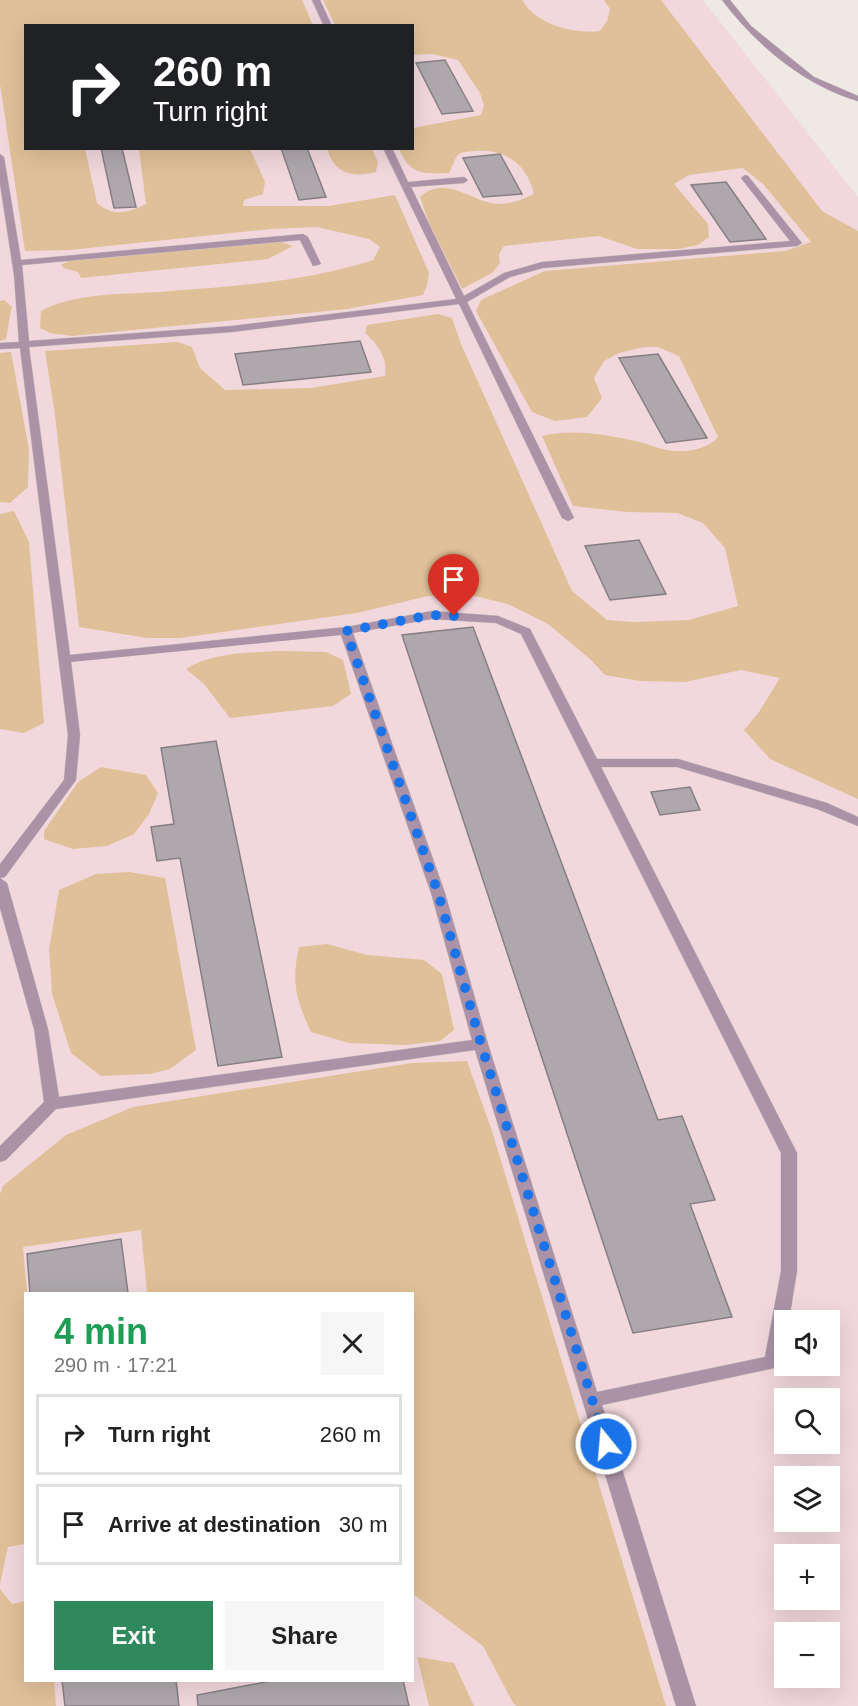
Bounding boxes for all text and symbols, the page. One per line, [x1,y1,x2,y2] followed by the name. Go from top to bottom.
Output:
[54,48,132,126] icon: right
[153,48,272,95] text: 260 m
[153,97,268,127] text: Turn right
[428,554,479,616] pin
[437,563,470,596] icon: arrive
[774,1310,840,1688] map controls
[774,1310,840,1376] button: sound
[54,1311,148,1352] text: 4 min
[321,1312,384,1375] button: close
[54,1354,177,1376] text: 290 m · 17:21
[774,1388,840,1454] button: search
[574,1412,638,1476] position arrow
[57,1418,90,1451] icon: right
[108,1422,210,1447] text: Turn right
[320,1422,381,1447] text: 260 m
[774,1466,840,1532] button: layers
[57,1508,90,1541] icon: arrive
[108,1512,321,1537] text: Arrive at destination
[339,1512,388,1537] text: 30 m
[774,1544,840,1610] button: +
[54,1601,213,1670] button: Exit
[225,1601,384,1670] button: Share
[774,1622,840,1688] button: −

